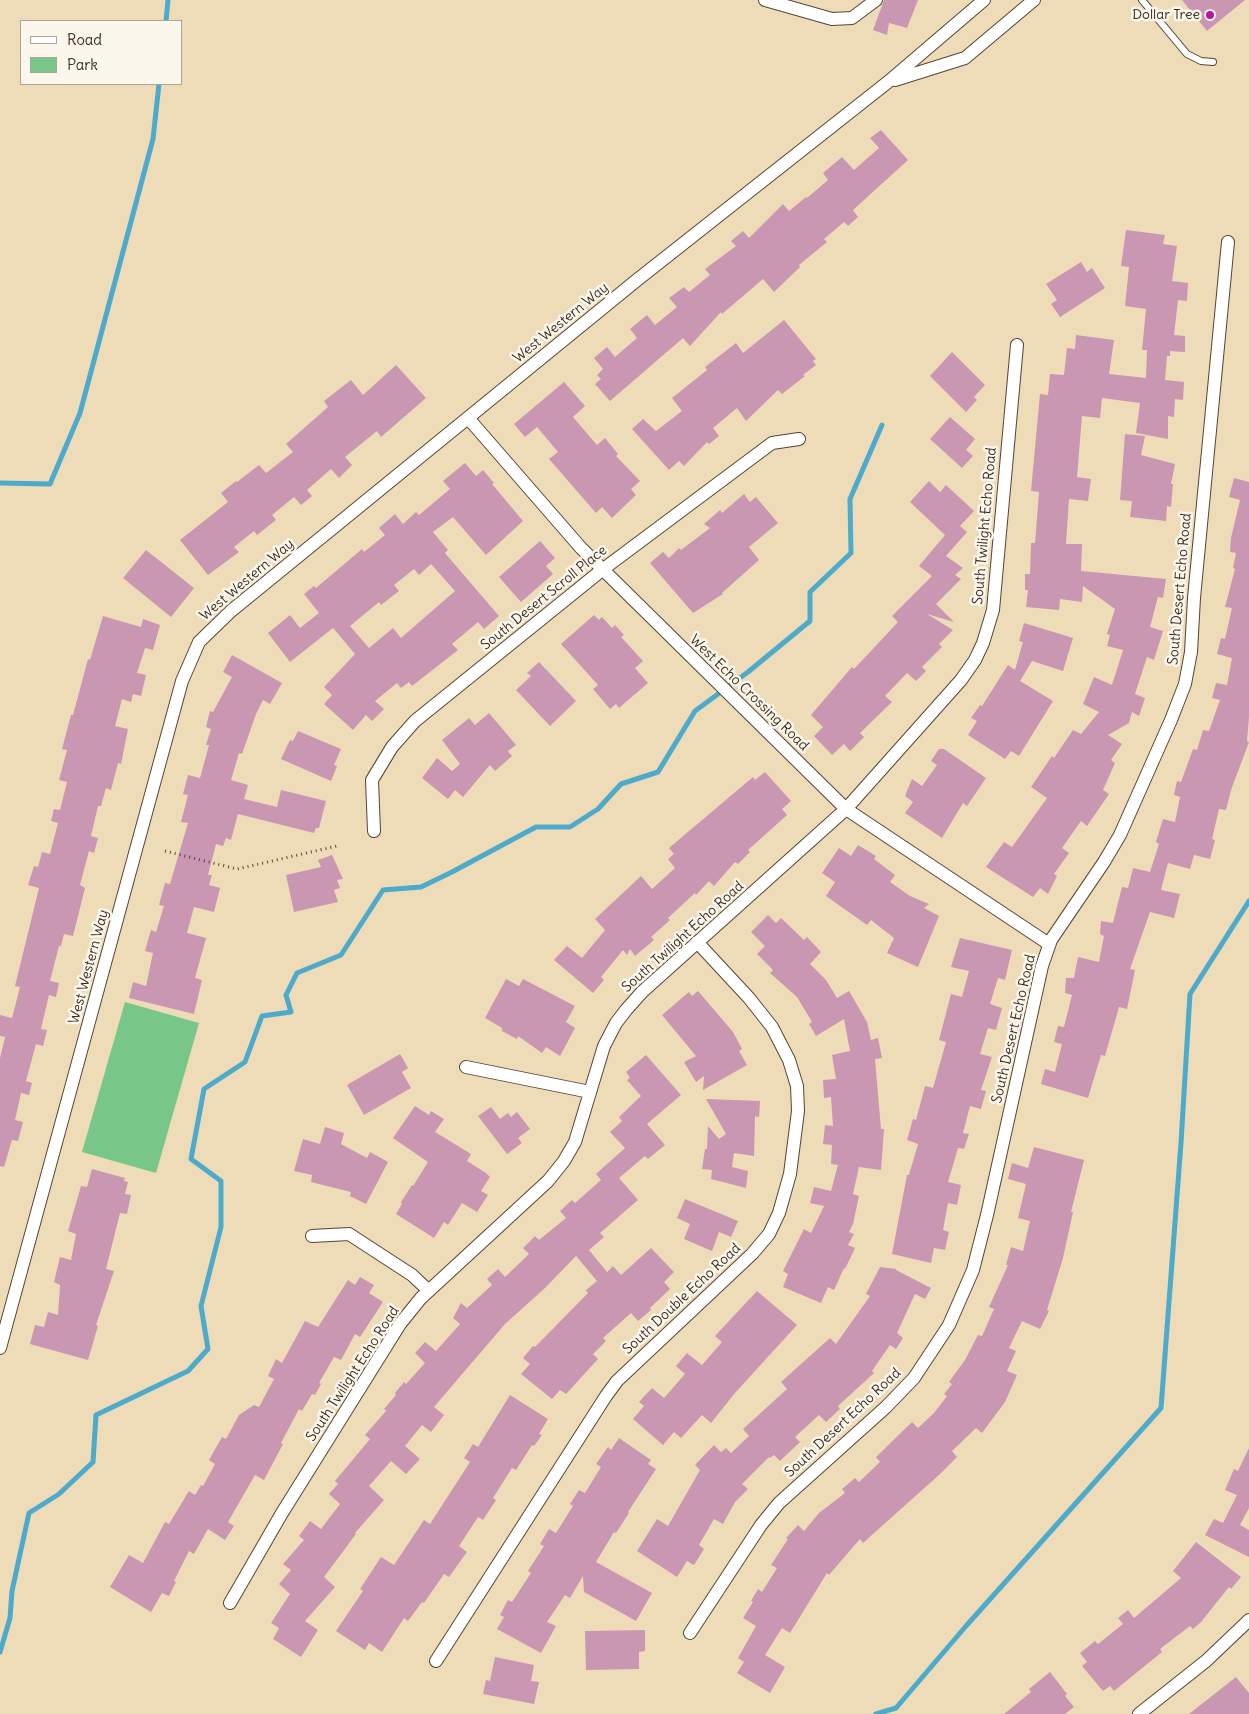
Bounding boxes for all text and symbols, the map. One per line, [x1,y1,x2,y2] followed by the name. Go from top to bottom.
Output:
[1132,7,1200,23] place label: Dollar Tree
[1204,9,1216,21] marker: Dollar Tree
[20,20,182,85] legend
[67,30,102,49] text: Road
[67,55,98,74] text: Park
[510,279,612,367] street label: West Western Way
[970,447,1000,605] street label: South Twilight Echo Road
[1165,512,1195,666] street label: South Desert Echo Road
[197,536,297,624] street label: West Western Way
[478,542,610,654] street label: South Desert Scroll Place
[686,632,812,754] street label: West Echo Crossing Road
[619,878,747,996] street label: South Twilight Echo Road
[66,908,112,1026] street label: West Western Way
[989,953,1039,1105] street label: South Desert Echo Road
[620,1240,744,1358] street label: South Double Echo Road
[303,1303,403,1445] street label: South Twilight Echo Road
[782,1365,904,1481] street label: South Desert Echo Road

